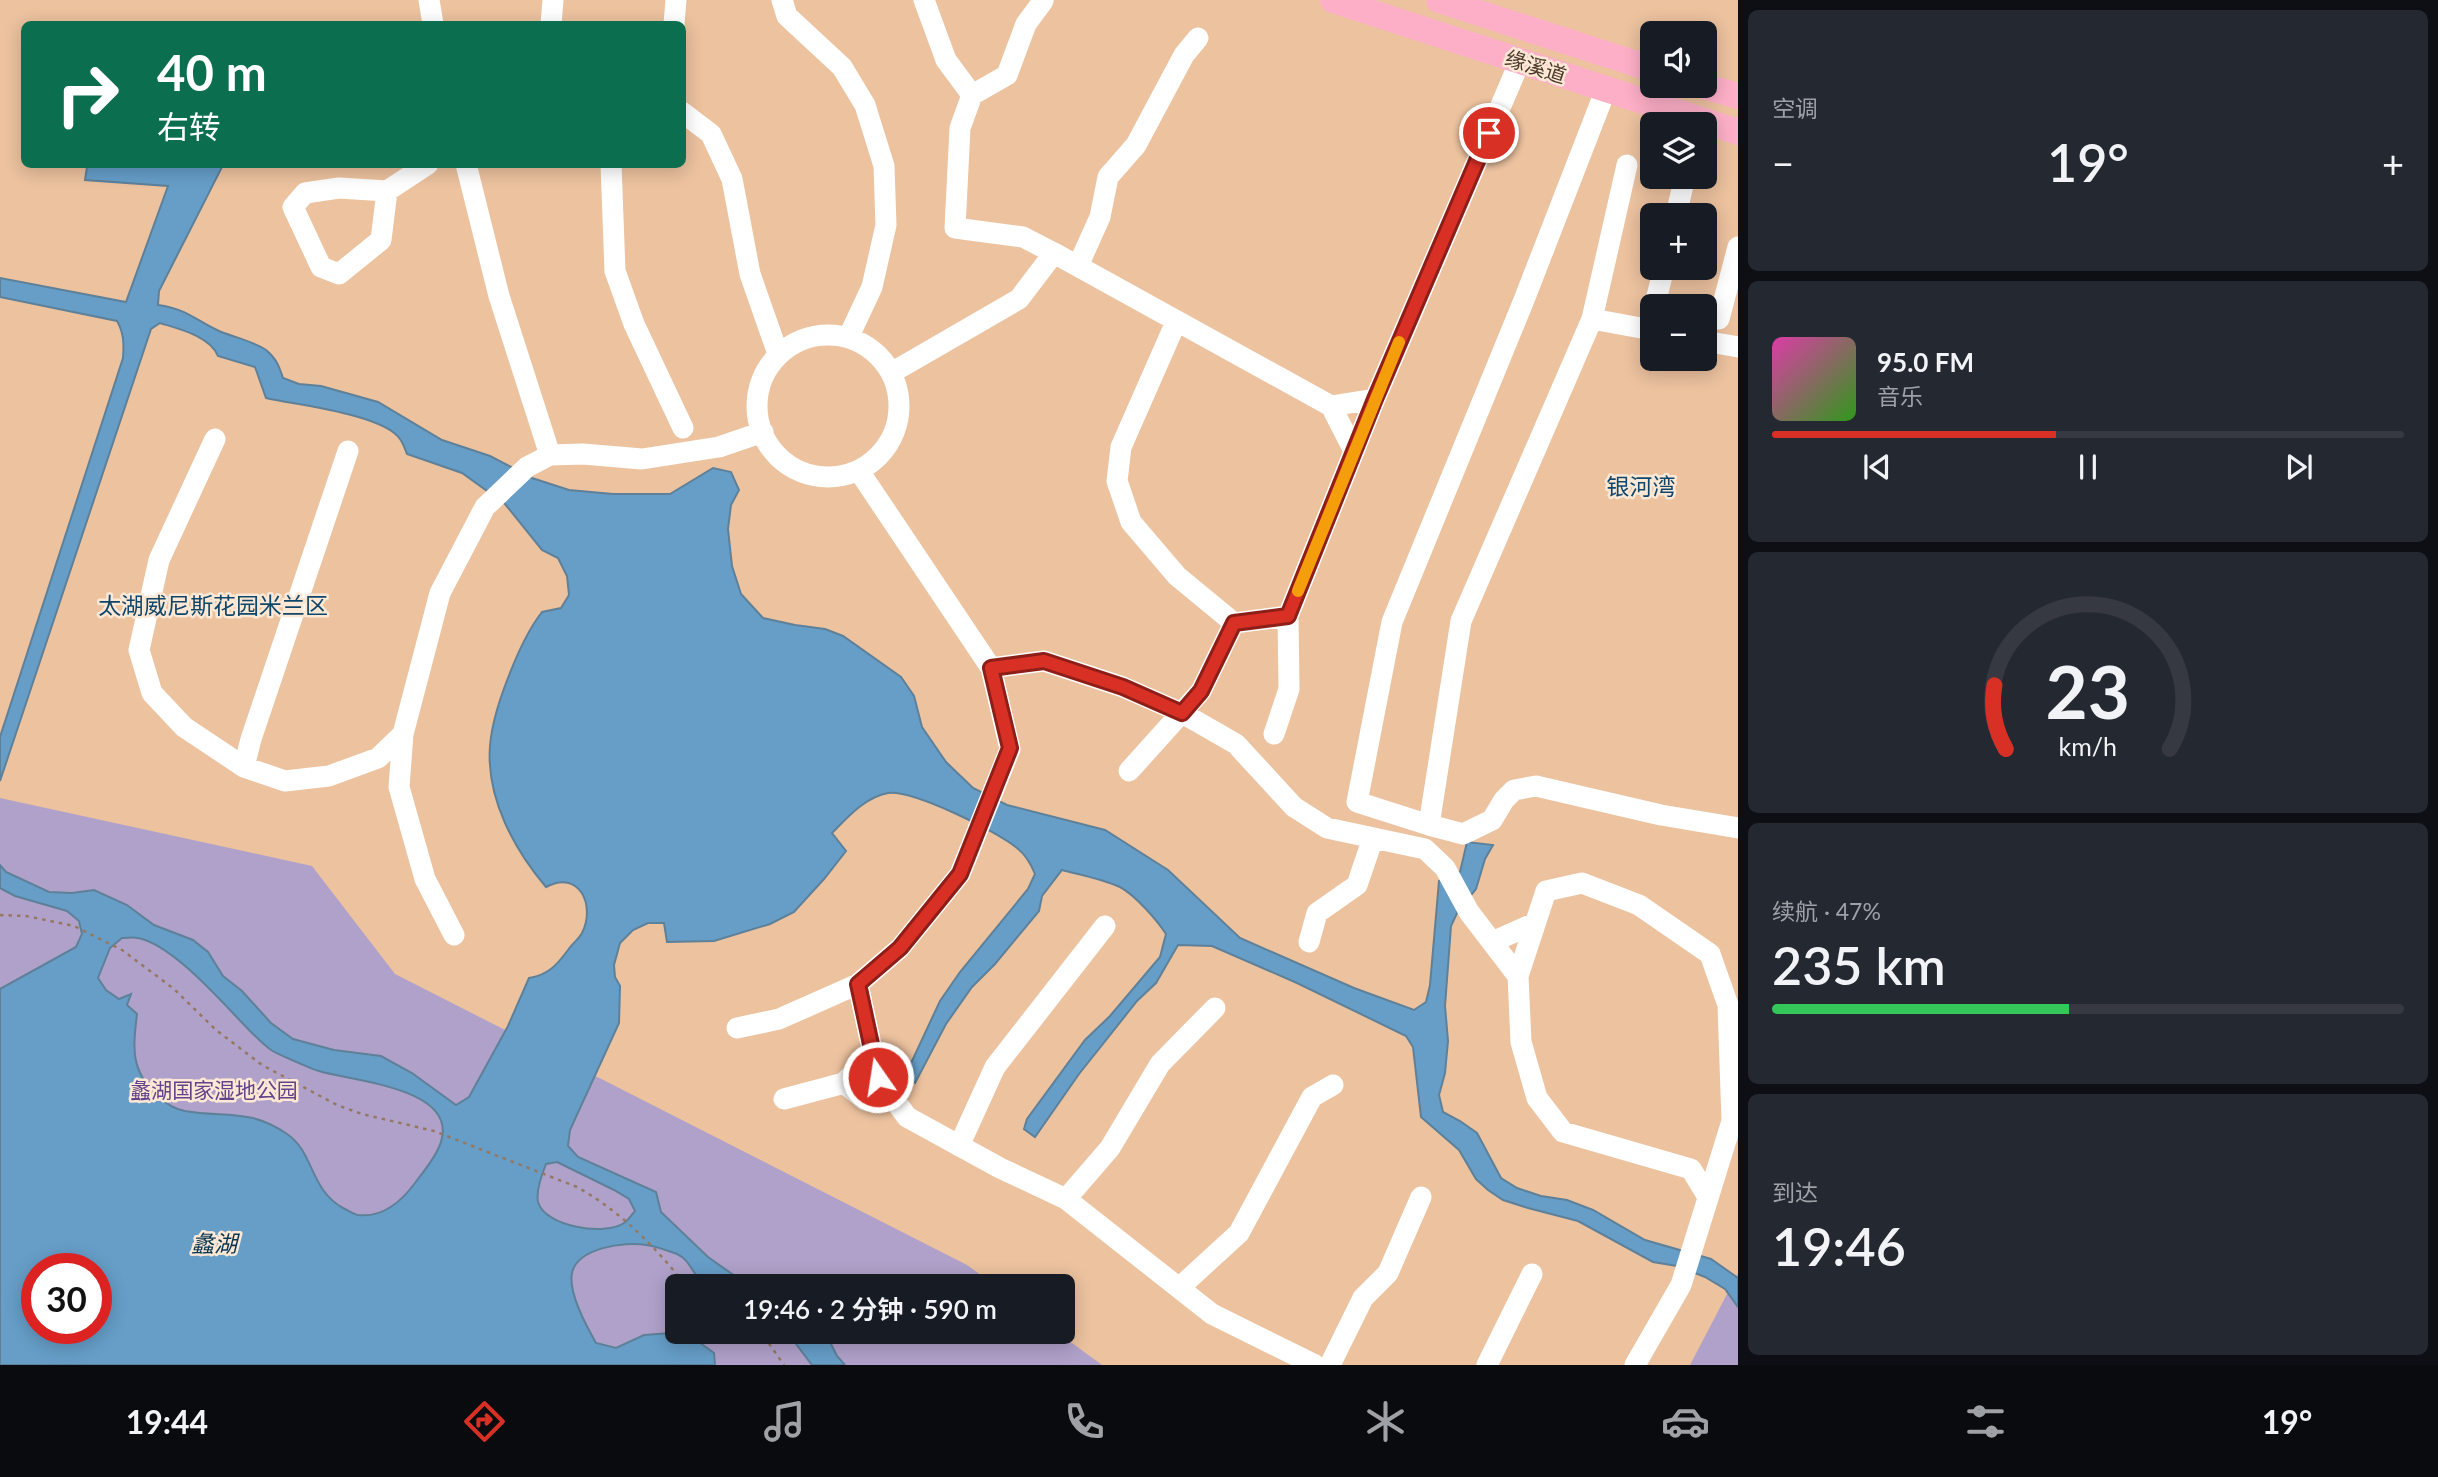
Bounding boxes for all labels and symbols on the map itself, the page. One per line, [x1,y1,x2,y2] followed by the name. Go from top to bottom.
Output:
[1502,44,1570,88] street label: 缘溪道
[1459,103,1519,163] pin
[1607,472,1676,500] district label: 银河湾
[98,591,328,619] district label: 太湖威尼斯花园米兰区
[841,1040,915,1114] position arrow
[130,1077,298,1102] park label: 蠡湖国家湿地公园
[191,1229,240,1257] water label: 蠡湖
[21,1253,112,1344] speed limit sign: 30

